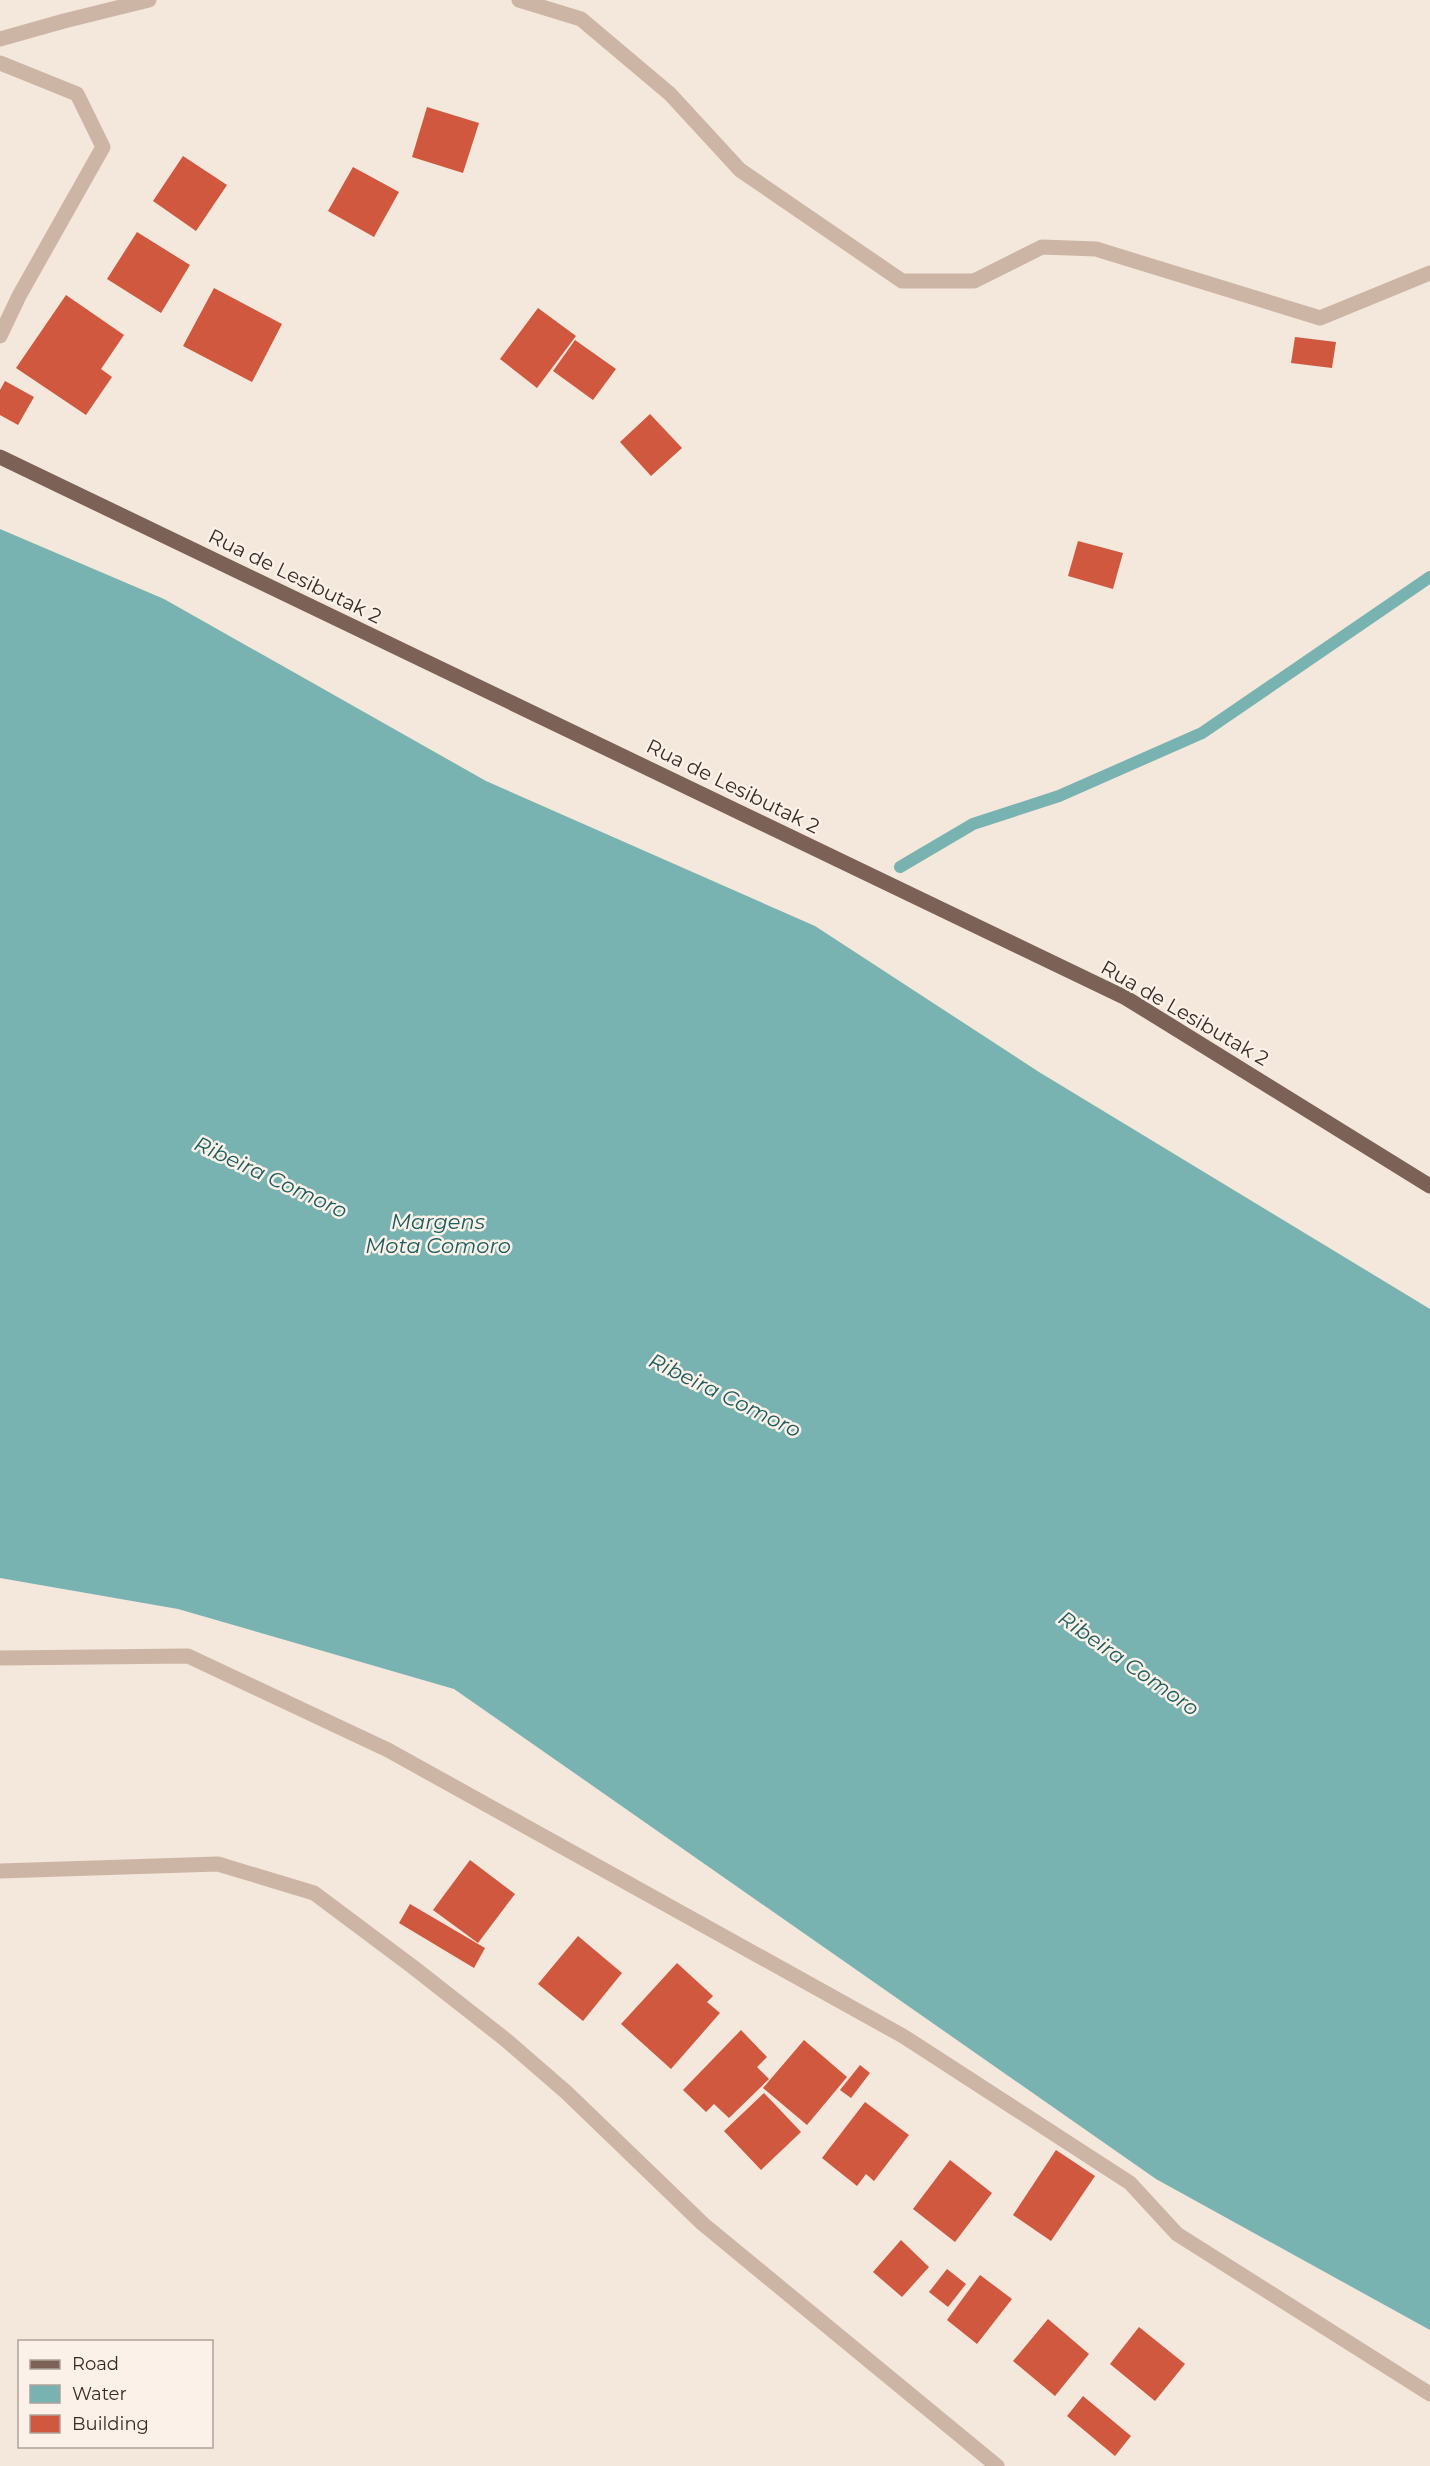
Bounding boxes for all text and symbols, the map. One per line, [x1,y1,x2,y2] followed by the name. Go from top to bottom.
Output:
[204,524,386,628] street label: Rua de Lesibutak 2
[642,734,824,838] street label: Rua de Lesibutak 2
[1097,955,1273,1071] street label: Rua de Lesibutak 2
[191,1131,351,1223] water label: Ribeira Comoro
[365,1209,511,1258] water label: Margens Mota Comoro
[645,1347,805,1443] water label: Ribeira Comoro
[1054,1605,1204,1721] water label: Ribeira Comoro
[18,2340,213,2448] legend
[72,2353,119,2375] text: Road
[72,2383,127,2405] text: Water
[72,2413,149,2435] text: Building

